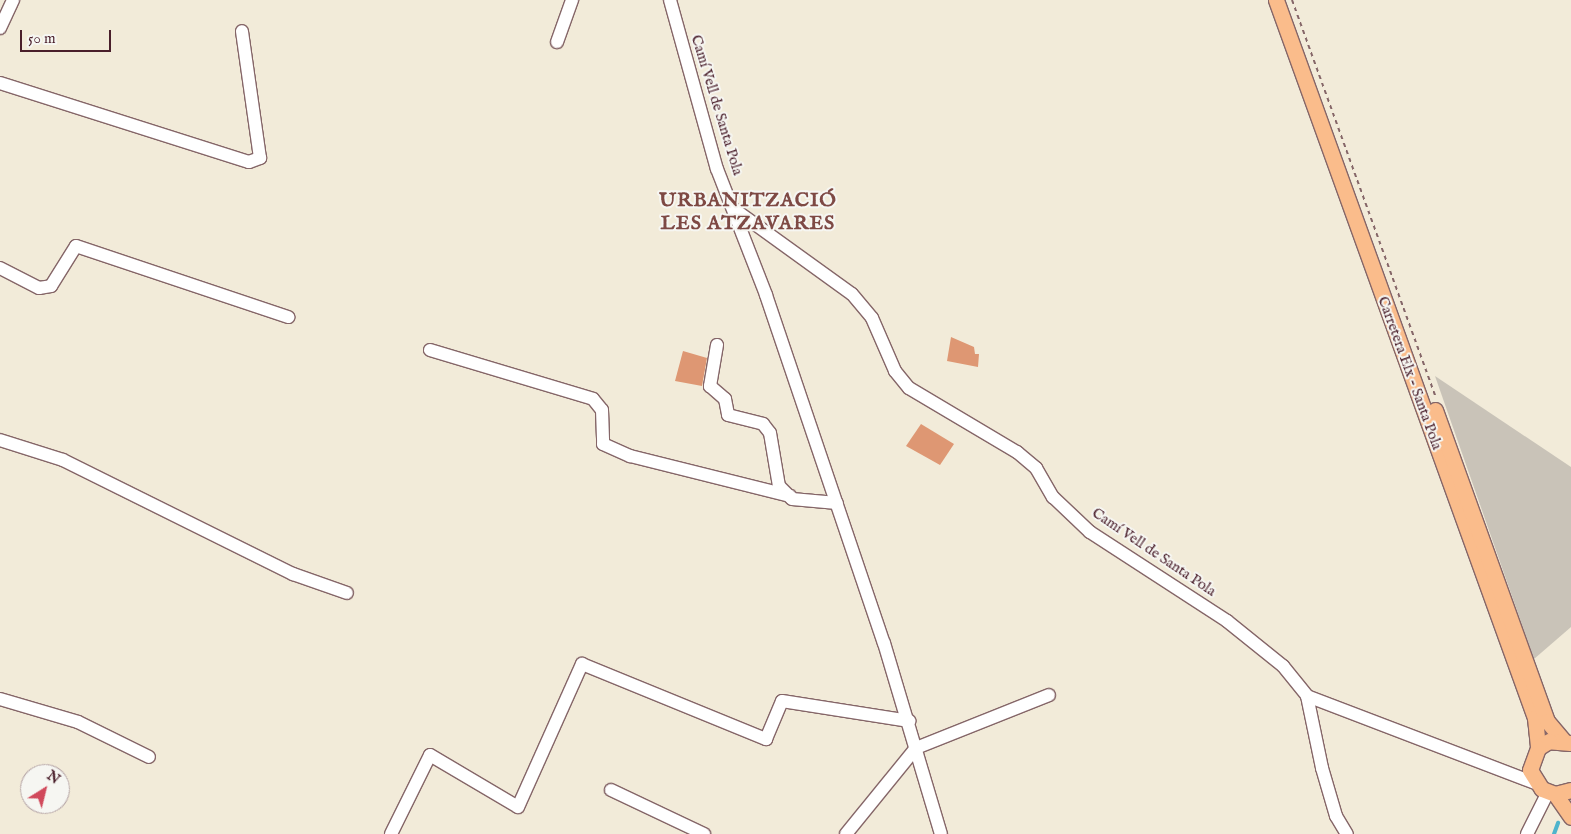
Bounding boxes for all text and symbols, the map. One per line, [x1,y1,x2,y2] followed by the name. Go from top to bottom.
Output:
[22,20,114,52] scale bar
[28,29,56,48] text: 50 m
[687,33,747,177] street label: Camí Vell de Santa Pola
[658,189,838,236] district label: URBANITZACIÓ LES ATZAVARES
[1374,294,1446,452] street label: Carretera Elx - Santa Pola
[1089,504,1219,600] street label: Camí Vell de Santa Pola
[20,764,70,814] north arrow
[43,767,63,789] text: N

